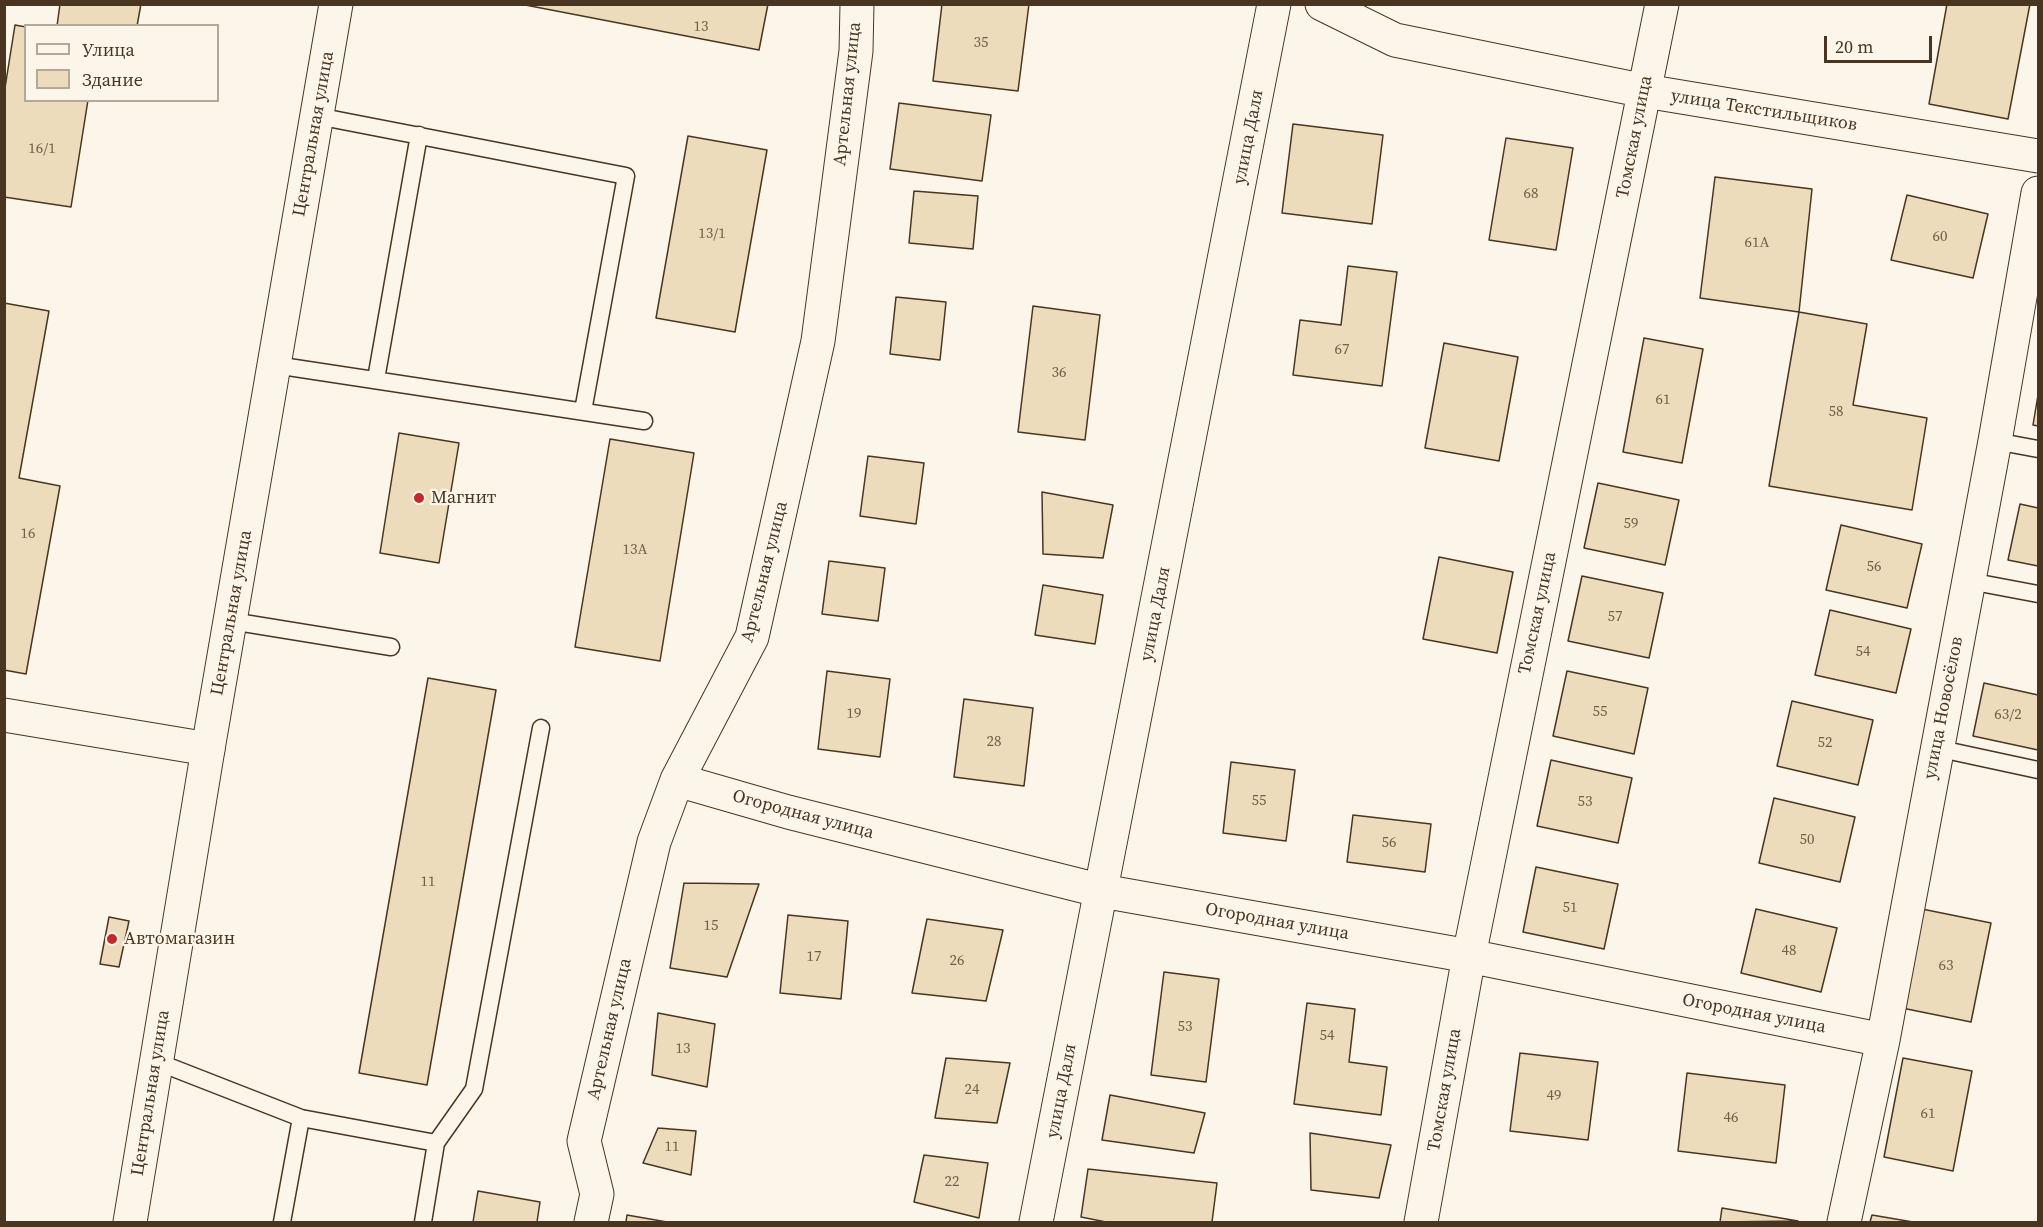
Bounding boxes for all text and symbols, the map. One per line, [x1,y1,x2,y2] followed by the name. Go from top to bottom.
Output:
[694,18,708,36] house number: 13
[830,21,866,167] street label: Артельная улица
[24,24,219,102] legend
[1827,24,1935,62] scale bar
[974,34,988,52] house number: 35
[1835,34,1873,59] text: 20 m
[82,37,135,62] text: Улица
[289,50,339,218] street label: Центральная улица
[82,67,143,92] text: Здание
[1612,74,1658,200] street label: Томская улица
[1669,86,1859,136] street label: улица Текстильщиков
[1229,88,1269,186] street label: улица Даля
[28,140,56,158] house number: 16/1
[1524,185,1538,203] house number: 68
[698,225,726,243] house number: 13/1
[1933,228,1947,246] house number: 60
[1745,234,1769,252] house number: 61А
[1335,341,1349,359] house number: 67
[1052,364,1066,382] house number: 36
[1656,391,1670,409] house number: 61
[1829,403,1843,421] house number: 58
[431,487,496,509] place label: Магнит
[412,491,426,505] marker: Магнит
[737,499,793,645] street label: Артельная улица
[1624,515,1638,533] house number: 59
[21,525,35,543] house number: 16
[207,529,257,697] street label: Центральная улица
[623,541,647,559] house number: 13А
[1514,550,1562,676] street label: Томская улица
[1867,558,1881,576] house number: 56
[1136,565,1176,663] street label: улица Даля
[1608,608,1622,626] house number: 57
[1920,635,1968,781] street label: улица Новосёлов
[1856,643,1870,661] house number: 54
[1593,703,1607,721] house number: 55
[847,705,861,723] house number: 19
[1994,706,2022,724] house number: 63/2
[987,733,1001,751] house number: 28
[1818,734,1832,752] house number: 52
[730,786,876,844] street label: Огородная улица
[1252,792,1266,810] house number: 55
[1578,793,1592,811] house number: 53
[1800,831,1814,849] house number: 50
[1382,834,1396,852] house number: 56
[421,873,435,891] house number: 11
[1203,899,1351,945] street label: Огородная улица
[1563,899,1577,917] house number: 51
[704,917,718,935] house number: 15
[124,928,235,950] place label: Автомагазин
[105,932,119,946] marker: Автомагазин
[1782,942,1796,960] house number: 48
[807,948,821,966] house number: 17
[950,952,964,970] house number: 26
[583,956,637,1102] street label: Артельная улица
[1939,957,1953,975] house number: 63
[1680,990,1828,1038] street label: Огородная улица
[127,1009,175,1177] street label: Центральная улица
[1178,1018,1192,1036] house number: 53
[1320,1027,1334,1045] house number: 54
[1424,1027,1466,1153] street label: Томская улица
[676,1040,690,1058] house number: 13
[1042,1042,1082,1140] street label: улица Даля
[965,1081,979,1099] house number: 24
[1547,1087,1561,1105] house number: 49
[1921,1105,1935,1123] house number: 61
[1724,1109,1738,1127] house number: 46
[665,1138,679,1156] house number: 11
[945,1173,959,1191] house number: 22

